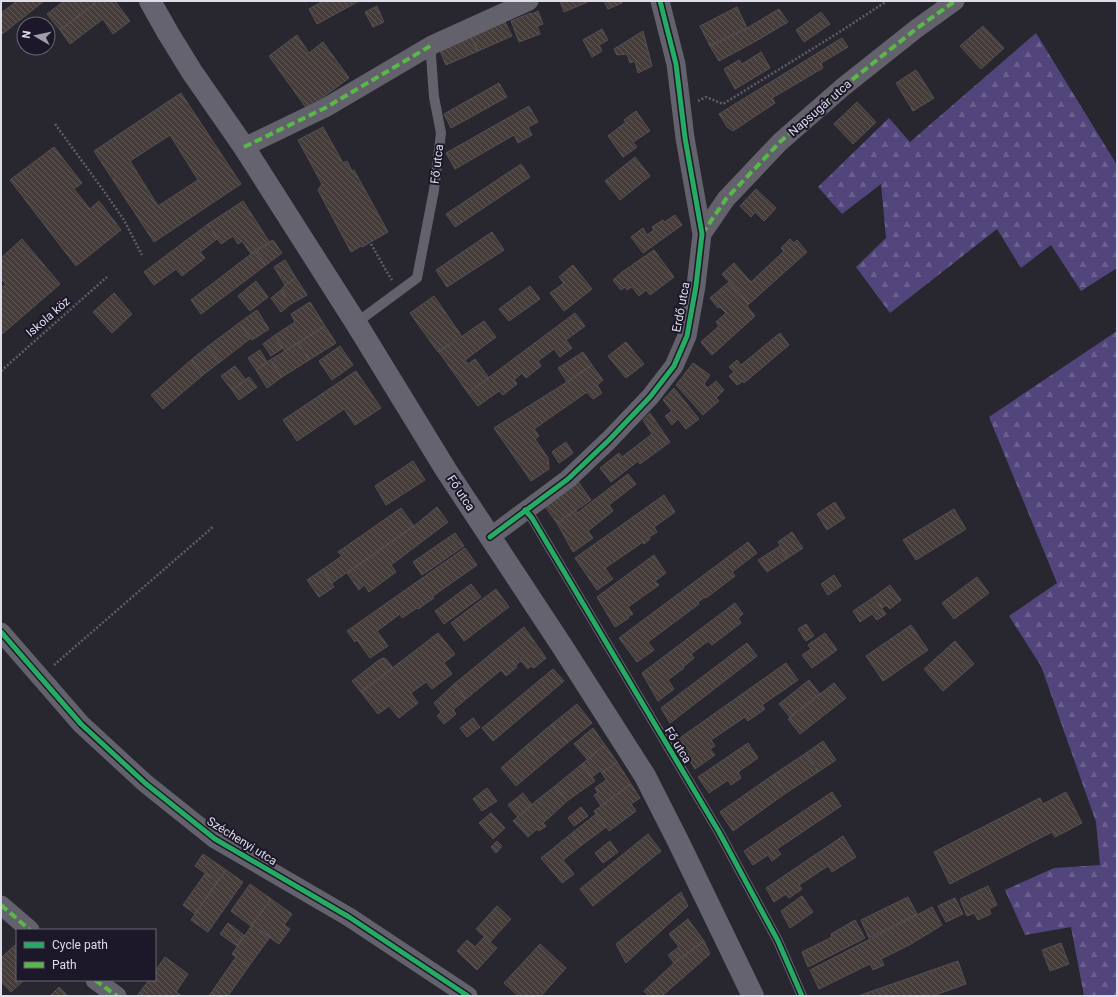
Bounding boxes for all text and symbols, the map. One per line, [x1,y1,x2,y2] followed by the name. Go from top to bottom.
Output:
[16,16,56,56] north arrow
[20,29,34,39] text: N
[786,77,854,139] street label: Napsugár utca
[428,143,446,185] street label: Fő utca
[669,281,693,333] street label: Erdő utca
[23,294,73,340] street label: Iskola köz
[444,473,478,513] street label: Fő utca
[662,724,694,766] street label: Fő utca
[204,814,280,868] street label: Széchenyi utca
[16,929,156,981] legend
[52,938,108,952] text: Cycle path
[52,958,77,972] text: Path

